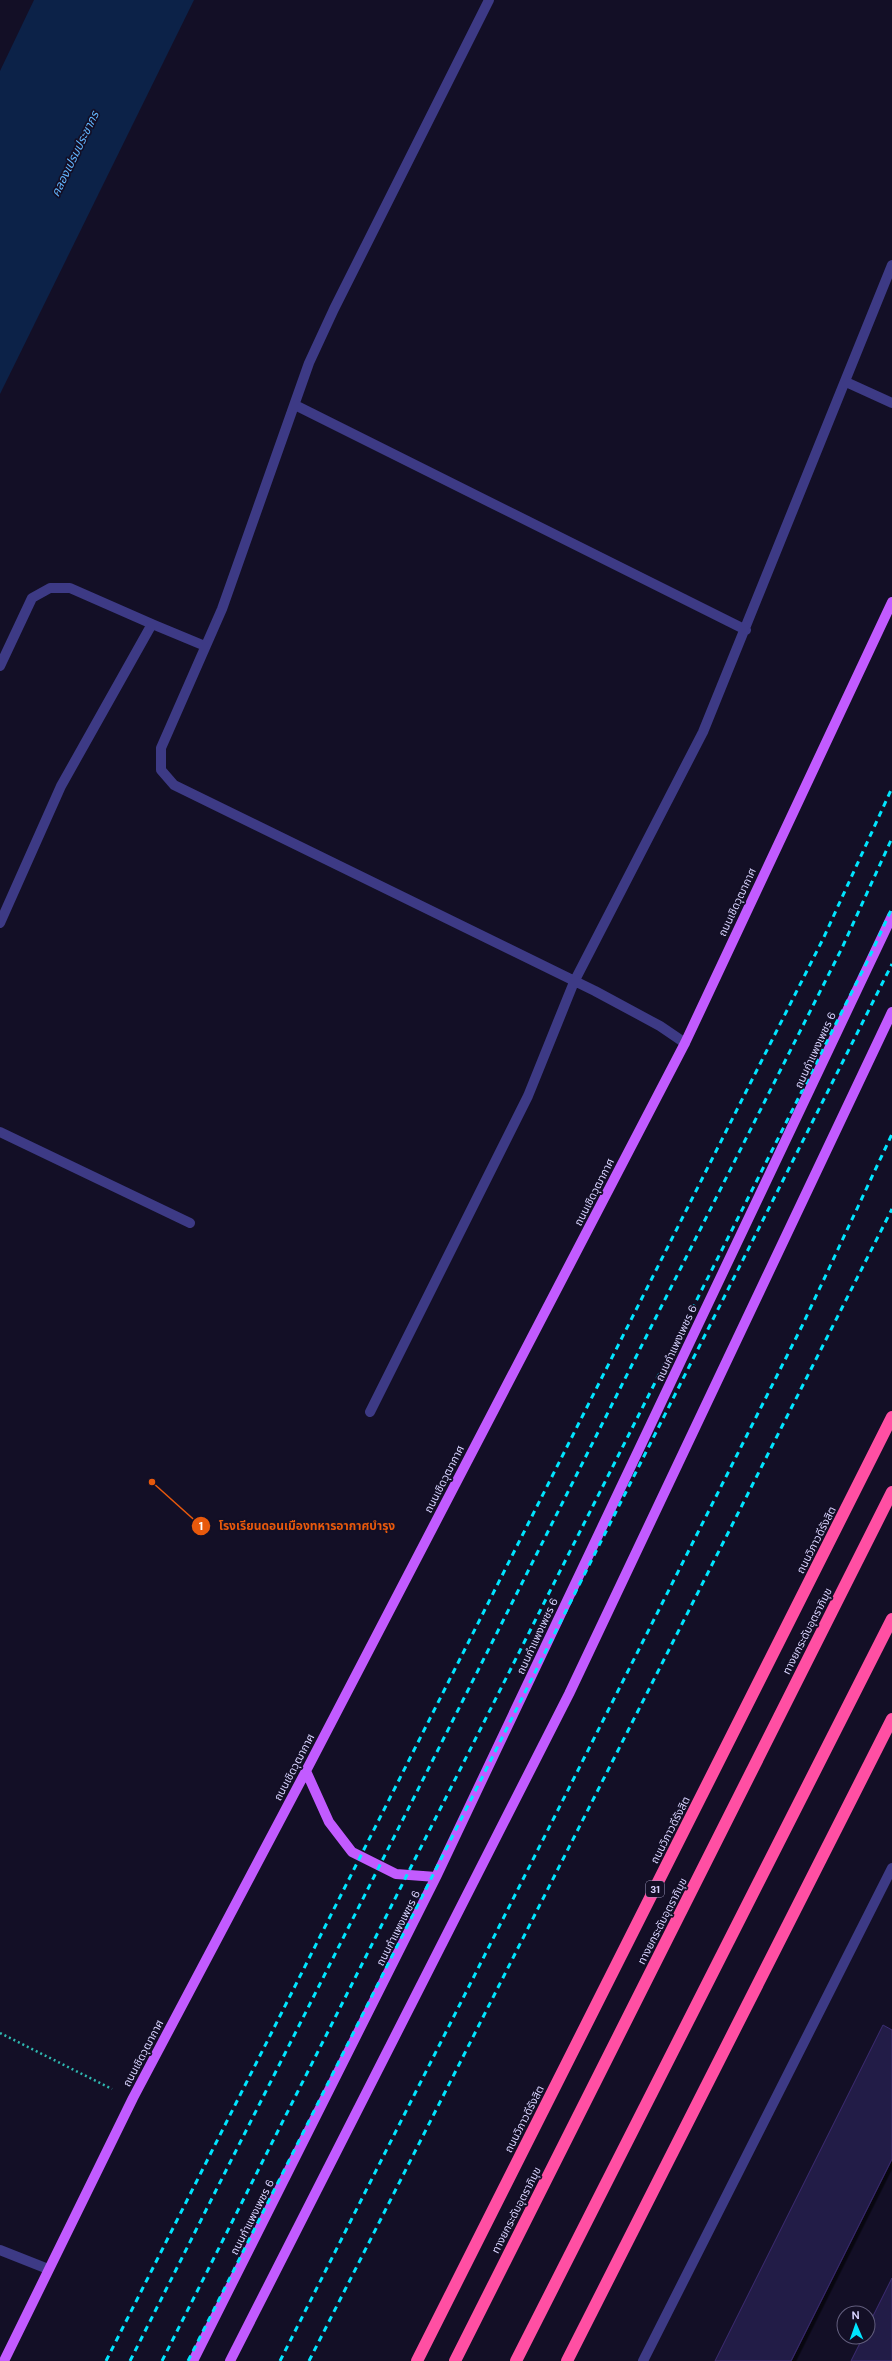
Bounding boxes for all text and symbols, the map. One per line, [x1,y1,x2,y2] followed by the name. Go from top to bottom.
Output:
[47,108,103,199] water label: คลองเปรมประชากร
[715,866,759,938] street label: ถนนเชิดวุฒากาศ
[791,1009,839,1090] street label: ถนนกำแพงเพชร 6
[571,1156,617,1228] street label: ถนนเชิดวุฒากาศ
[652,1302,700,1383] street label: ถนนกำแพงเพชร 6
[421,1443,467,1515] street label: ถนนเชิดวุฒากาศ
[793,1504,839,1576] street label: ถนนวิภาวดีรังสิต
[191,1514,403,1538] callout: โรงเรียนดอนเมืองทหารอากาศบำรุง
[199,1518,203,1534] text: 1
[219,1518,395,1534] text: โรงเรียนดอนเมืองทหารอากาศบำรุง
[779,1585,835,1677] street label: ทางยกระดับอุตราภิมุข
[513,1595,561,1676] street label: ถนนกำแพงเพชร 6
[270,1731,318,1803] street label: ถนนเชิดวุฒากาศ
[647,1794,693,1866] street label: ถนนวิภาวดีรังสิต
[634,1875,690,1967] street label: ทางยกระดับอุตราภิมุข
[646,1881,664,1897] road number: 31
[373,1888,423,1968] street label: ถนนกำแพงเพชร 6
[119,2017,167,2089] street label: ถนนเชิดวุฒากาศ
[501,2083,547,2155] street label: ถนนวิภาวดีรังสิต
[488,2164,544,2256] street label: ทางยกระดับอุตราภิมุข
[227,2177,277,2257] street label: ถนนกำแพงเพชร 6
[836,2305,876,2345] north arrow
[851,2308,860,2322] text: N

